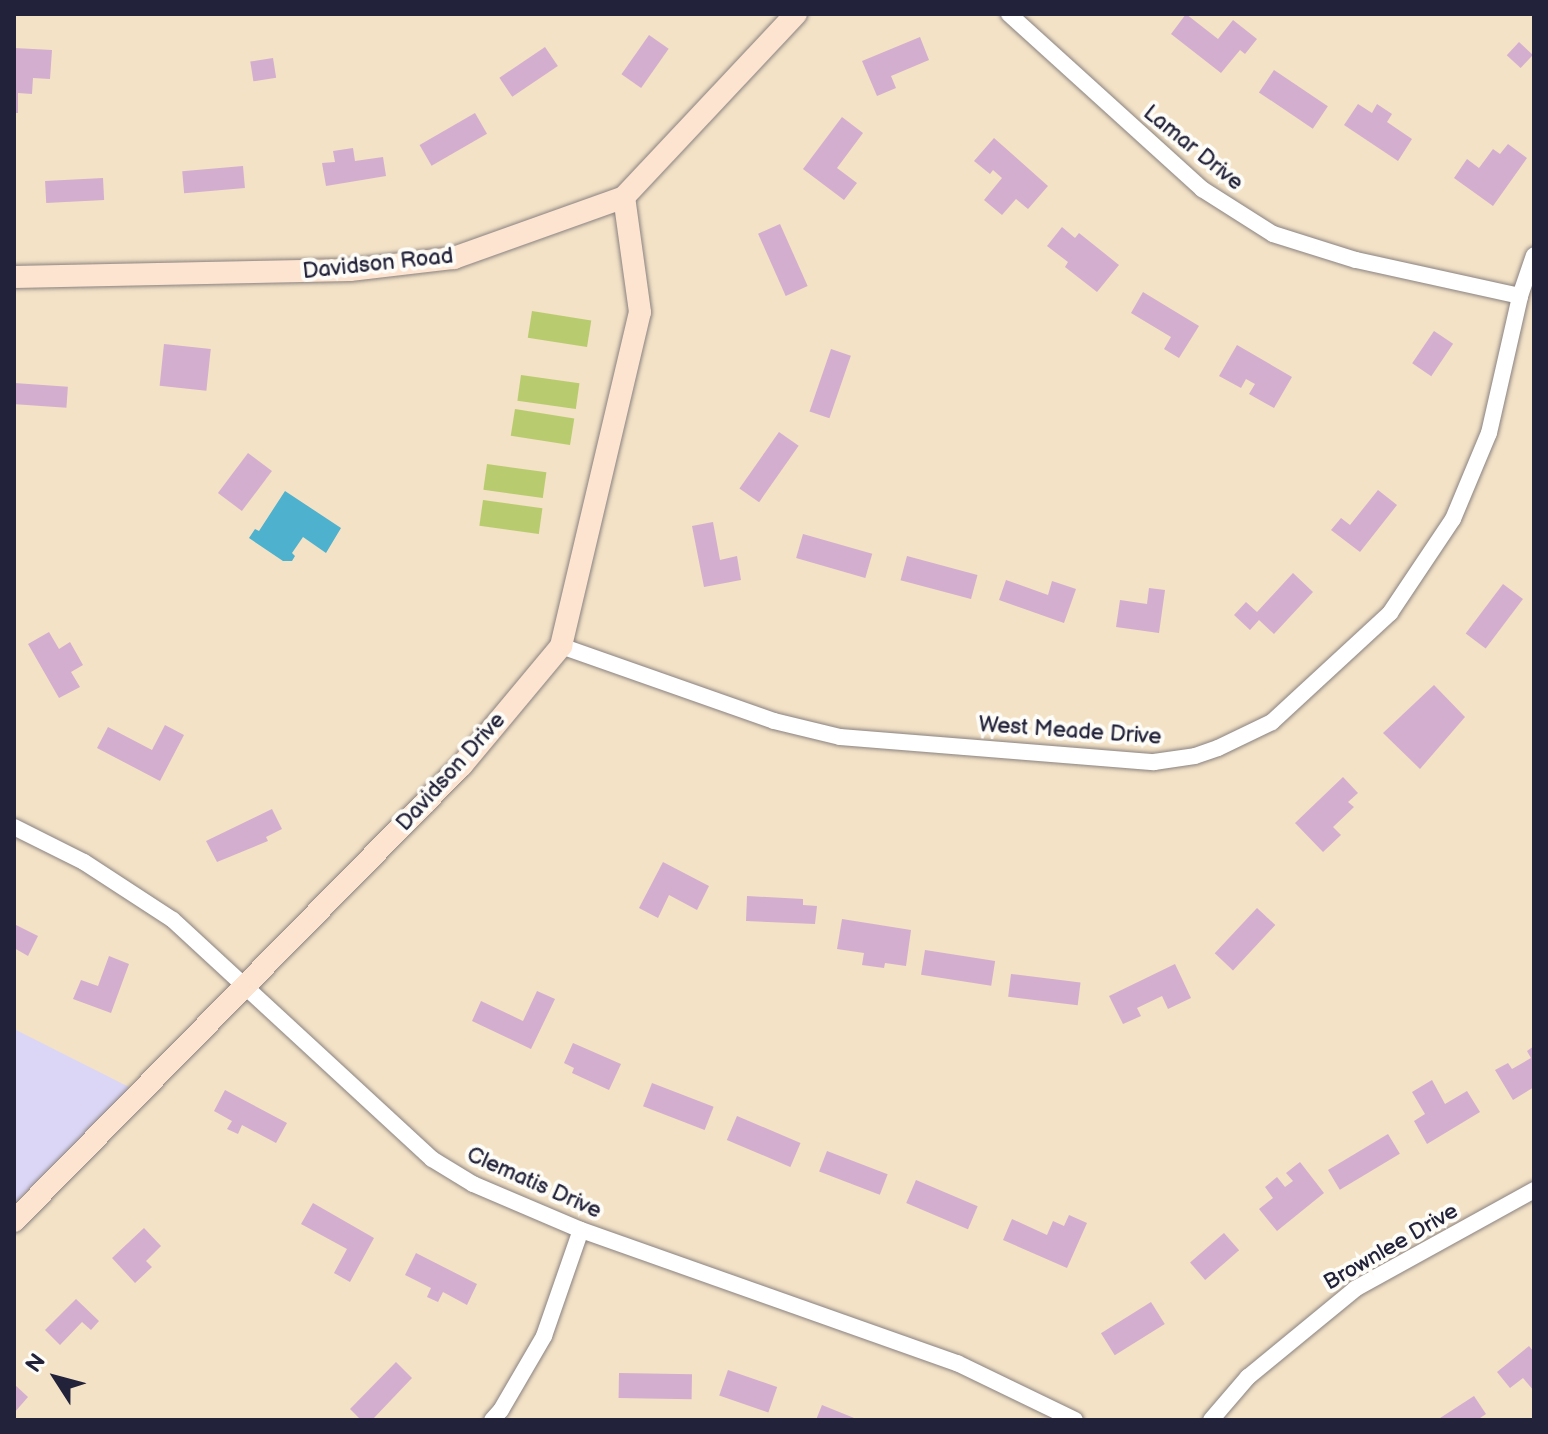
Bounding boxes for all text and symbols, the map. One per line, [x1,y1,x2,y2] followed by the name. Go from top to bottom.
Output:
[1138,100,1248,196] street label: Lamar Drive
[301,243,455,285] street label: Davidson Road
[391,707,511,837] street label: Davidson Drive
[978,711,1162,751] street label: West Meade Drive
[463,1142,605,1224] street label: Clematis Drive
[1319,1198,1463,1296] street label: Brownlee Drive
[16,1338,96,1418] north arrow
[20,1349,52,1378] text: N

